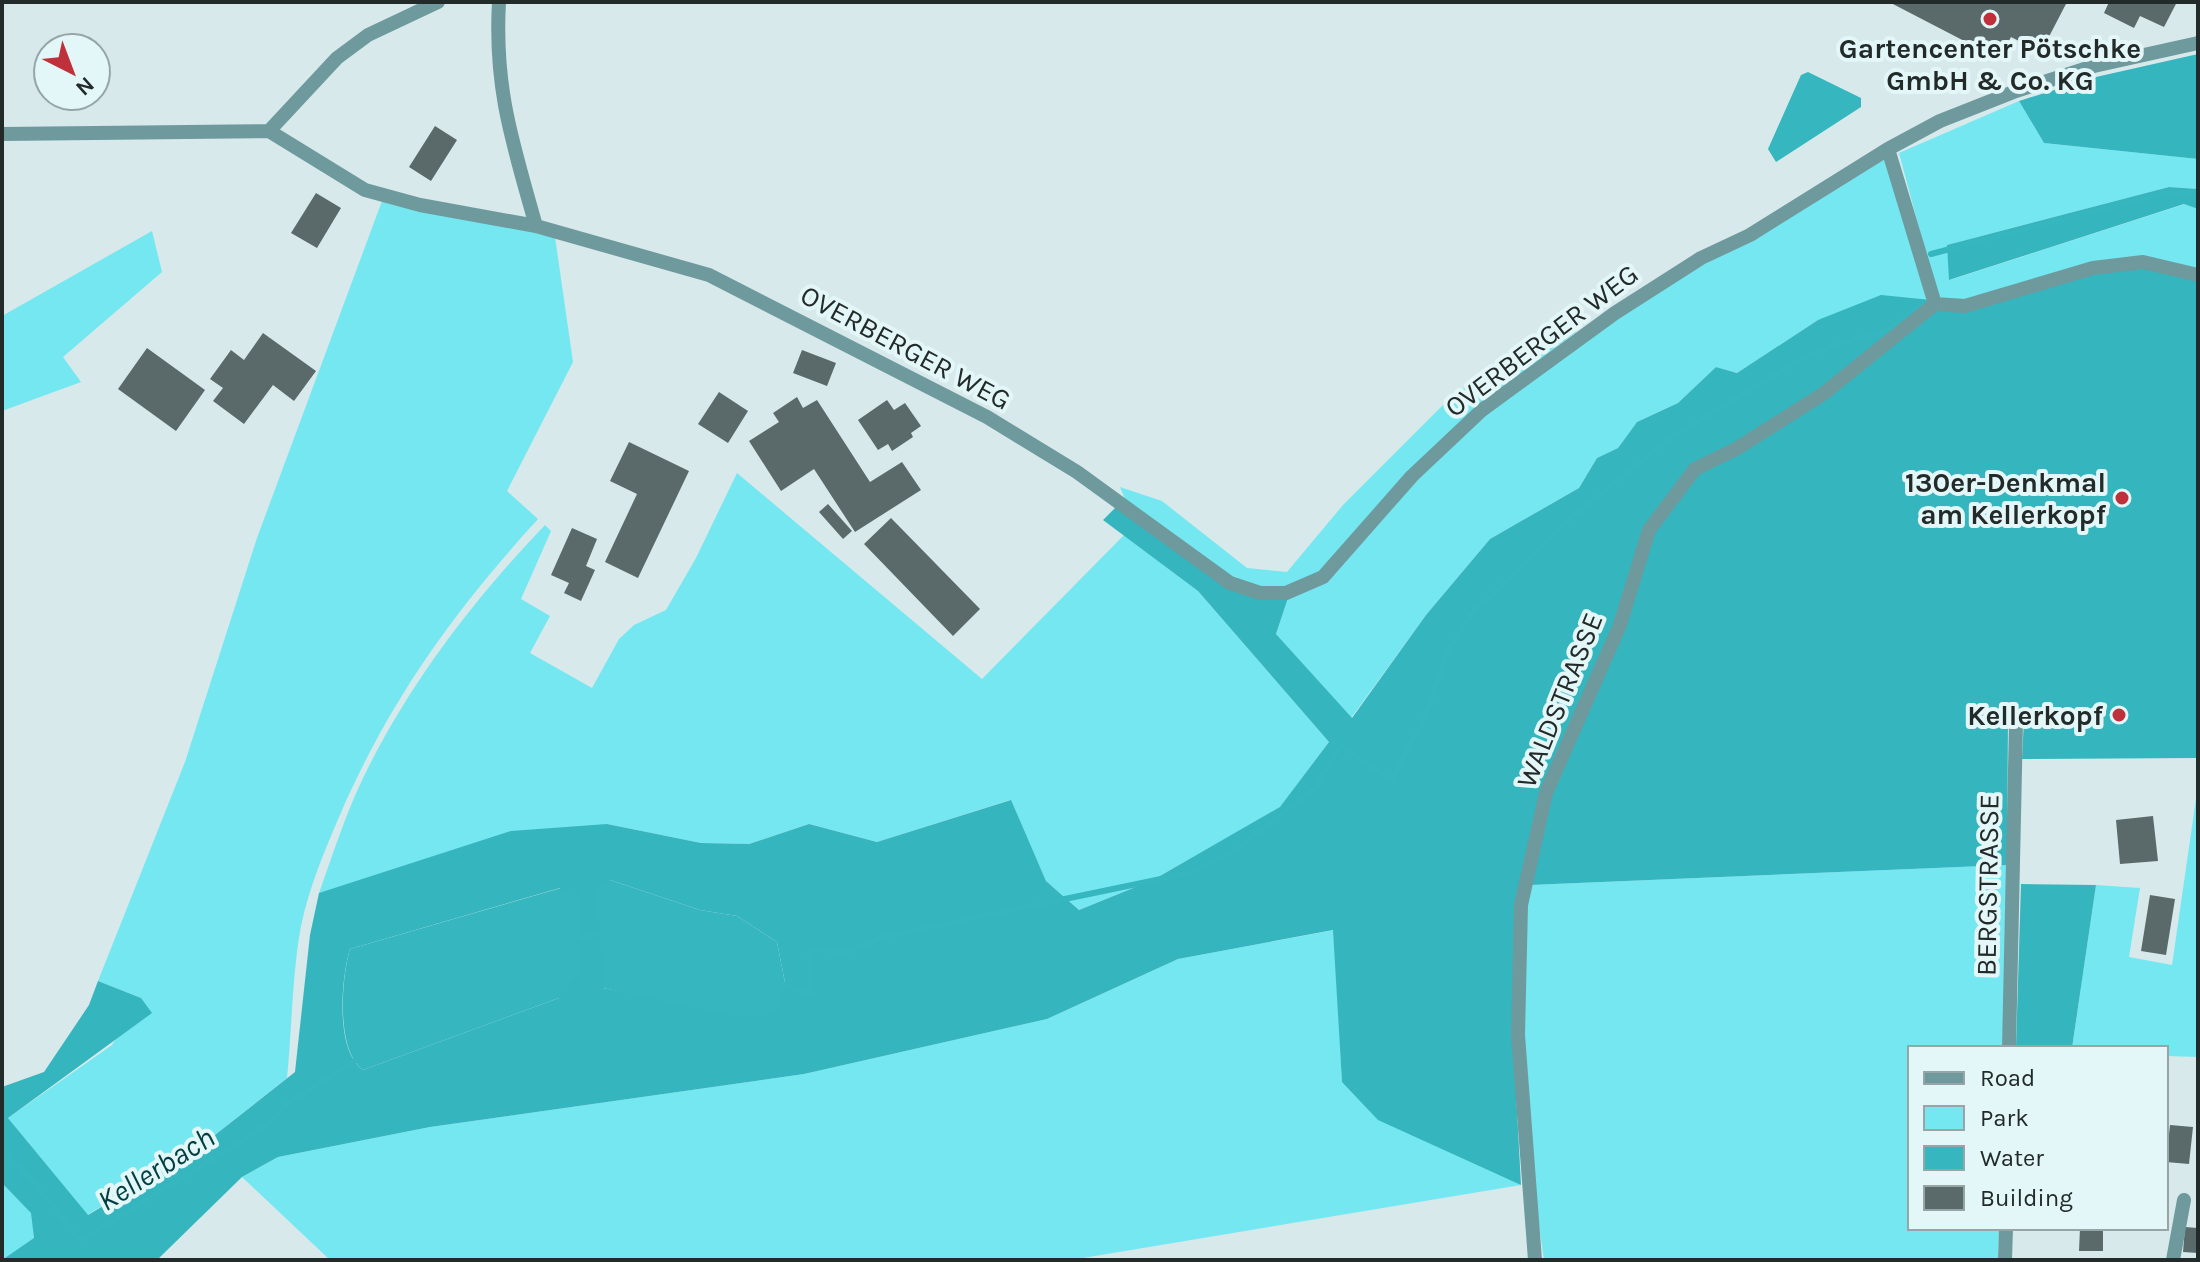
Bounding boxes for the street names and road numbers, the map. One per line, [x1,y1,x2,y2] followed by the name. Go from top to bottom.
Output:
[1438,257,1644,424] street label: OVERBERGER WEG
[795,278,1016,417] street label: OVERBERGER WEG
[1509,608,1610,792] street label: WALDSTRASSE
[1969,794,2006,976] street label: BERGSTRASSE

